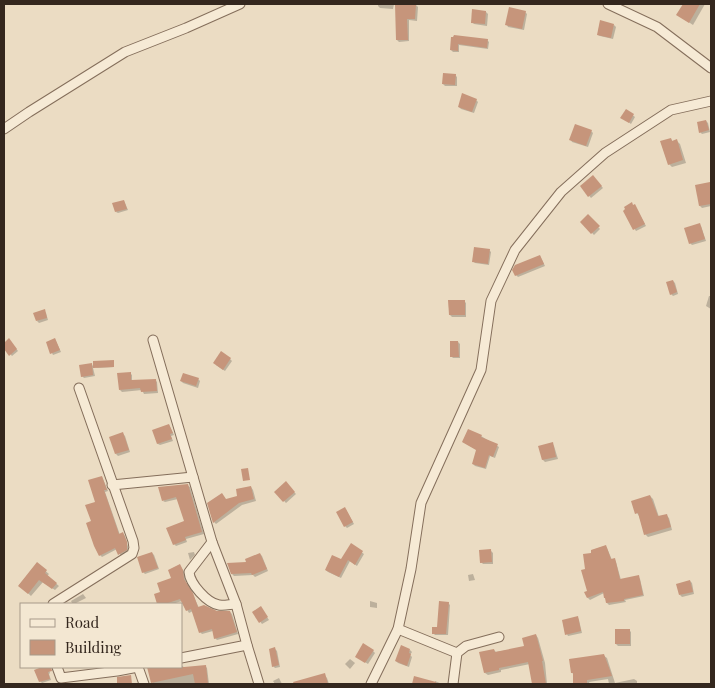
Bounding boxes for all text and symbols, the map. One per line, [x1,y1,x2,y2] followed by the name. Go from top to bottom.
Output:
[20,603,182,668] legend
[65,612,99,632] text: Road
[65,637,122,657] text: Building

